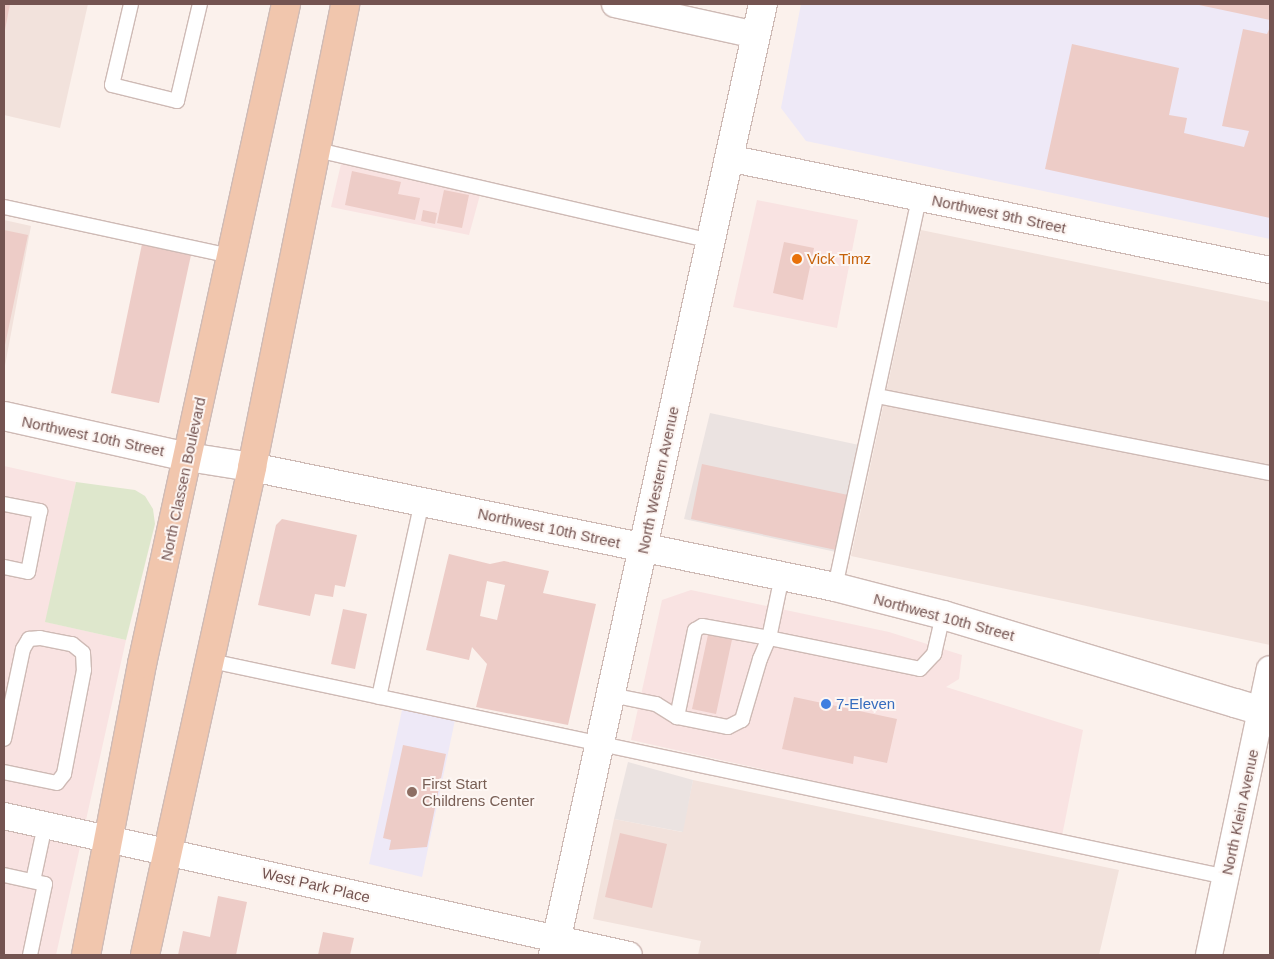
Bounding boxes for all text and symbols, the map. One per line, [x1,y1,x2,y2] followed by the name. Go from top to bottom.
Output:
[930,191,1068,237] street label: Northwest 9th Street
[807,250,871,268] place label: Vick Timz
[791,253,803,265] marker: Vick Timz
[157,396,209,562] street label: North Classen Boulevard
[633,404,683,556] street label: North Western Avenue
[20,412,166,460] street label: Northwest 10th Street
[476,504,622,552] street label: Northwest 10th Street
[872,590,1016,644] street label: Northwest 10th Street
[836,695,895,713] place label: 7-Eleven
[820,698,832,710] marker: 7-Eleven
[1218,747,1262,877] street label: North Klein Avenue
[422,774,535,809] place label: First Start Childrens Center
[406,786,418,798] marker: First Start Childrens Center
[260,864,372,906] street label: West Park Place

